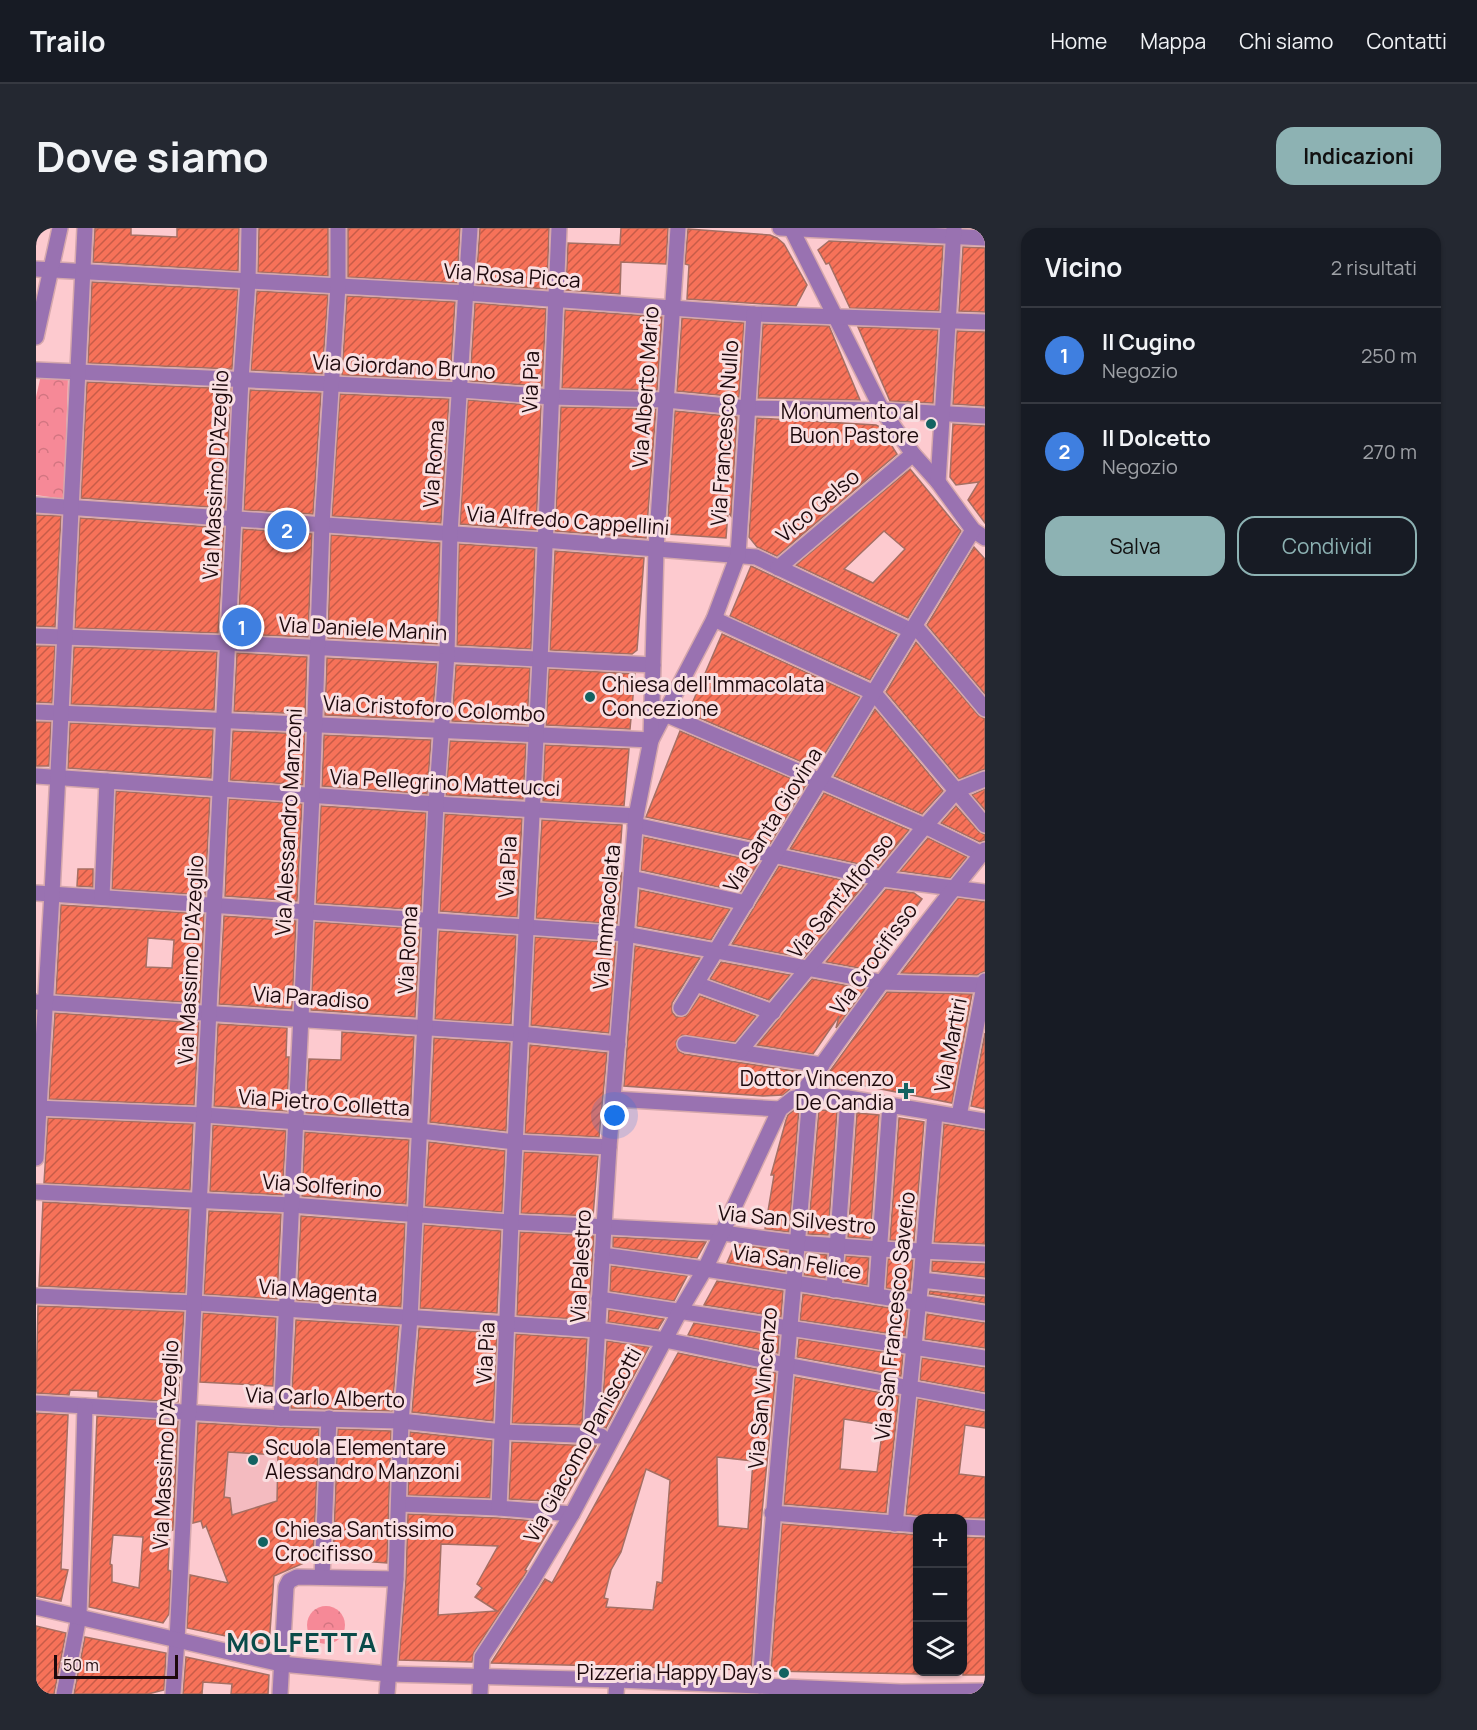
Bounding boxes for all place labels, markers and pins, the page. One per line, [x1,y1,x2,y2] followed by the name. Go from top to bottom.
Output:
[781,397,919,449] place label: Monumento al Buon Pastore
[924,417,938,431] marker: Monumento al Buon Pastore
[268,508,306,552] pin: 2
[222,604,262,650] pin: 1
[602,670,825,722] place label: Chiesa dell'Immacolata Concezione
[583,690,597,704] marker: Chiesa dell'Immacolata Concezione
[740,1064,894,1116] place label: Dottor Vincenzo De Candia
[899,1084,913,1098] marker: Dottor Vincenzo De Candia
[265,1433,460,1485] place label: Scuola Elementare Alessandro Manzoni
[246,1453,260,1467] marker: Scuola Elementare Alessandro Manzoni
[275,1515,454,1567] place label: Chiesa Santissimo Crocifisso
[256,1535,270,1549] marker: Chiesa Santissimo Crocifisso
[577,1658,772,1686] place label: Pizzeria Happy Day's
[777,1666,791,1680] marker: Pizzeria Happy Day's

